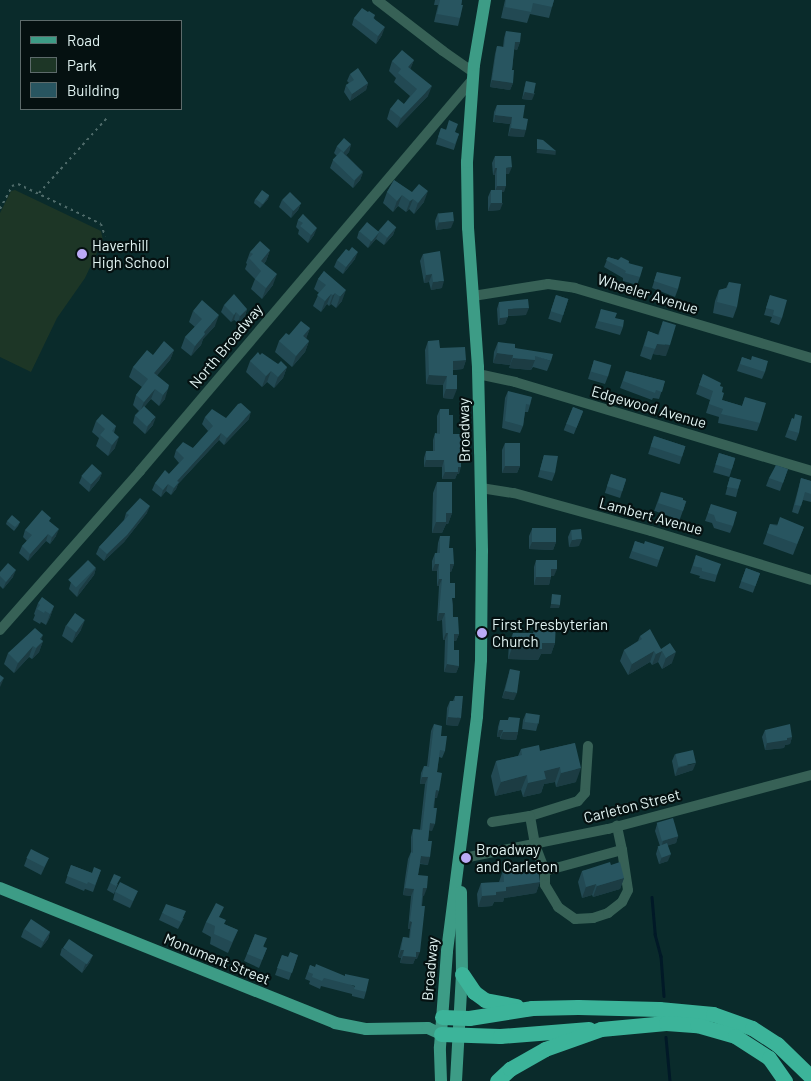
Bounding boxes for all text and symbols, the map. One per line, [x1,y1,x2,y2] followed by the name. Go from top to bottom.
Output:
[20,20,182,110] legend
[67,31,100,49] text: Road
[67,56,96,74] text: Park
[67,81,120,99] text: Building
[92,236,169,271] place label: Haverhill High School
[76,248,88,260] marker: Haverhill High School
[595,270,701,318] street label: Wheeler Avenue
[186,300,266,392] street label: North Broadway
[589,382,709,432] street label: Edgewood Avenue
[454,398,474,462] street label: Broadway
[597,494,705,538] street label: Lambert Avenue
[492,615,608,650] place label: First Presbyterian Church
[476,627,488,639] marker: First Presbyterian Church
[582,785,682,827] street label: Carleton Street
[476,840,558,875] place label: Broadway and Carleton
[460,852,472,864] marker: Broadway and Carleton
[161,930,273,988] street label: Monument Street
[418,936,442,1002] street label: Broadway

